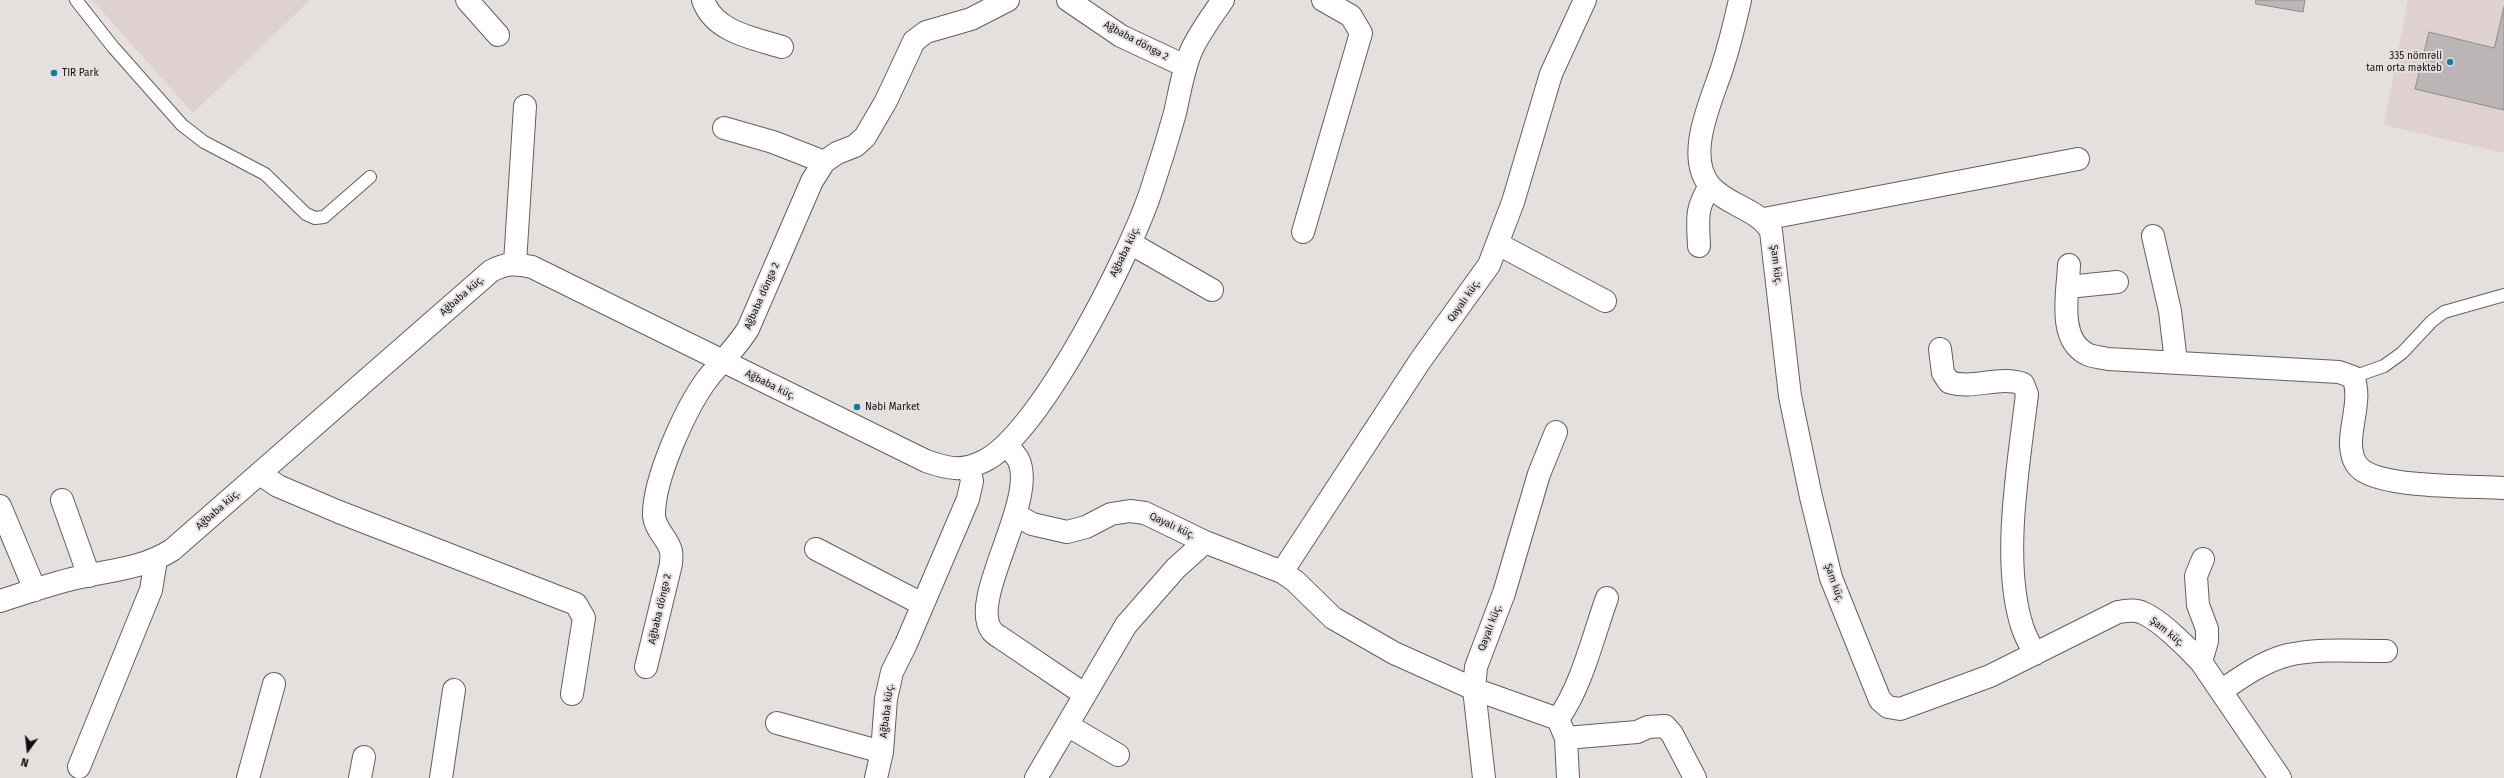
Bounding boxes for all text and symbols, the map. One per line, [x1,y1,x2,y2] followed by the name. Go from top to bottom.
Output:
[1101,19,1171,63] street label: Ağbaba döngə 2
[2366,50,2442,74] place label: 335 nömrəli tam orta məktəb
[2445,57,2455,67] marker: 335 nömrəli tam orta məktəb
[62,67,98,79] place label: TIR Park
[49,68,59,78] marker: TIR Park
[1108,225,1142,279] street label: Ağbaba küç.
[1768,244,1784,286] street label: Şam küç.
[742,261,782,331] street label: Ağbaba döngə 2
[438,274,486,318] street label: Ağbaba küç.
[1445,278,1483,324] street label: Qayalı küç.
[743,368,797,402] street label: Ağbaba küç.
[865,401,920,413] place label: Nəbi Market
[852,402,862,412] marker: Nəbi Market
[194,488,242,532] street label: Ağbaba küç.
[1147,510,1197,542] street label: Qayalı küç.
[1822,562,1846,604] street label: Şam küç.
[646,573,674,645] street label: Ağbaba döngə 2
[1476,603,1504,653] street label: Qayalı küç.
[2148,615,2186,649] street label: Şam küç.
[878,683,896,739] street label: Ağbaba küç.
[8,730,48,770] north arrow
[20,755,30,769] text: N

